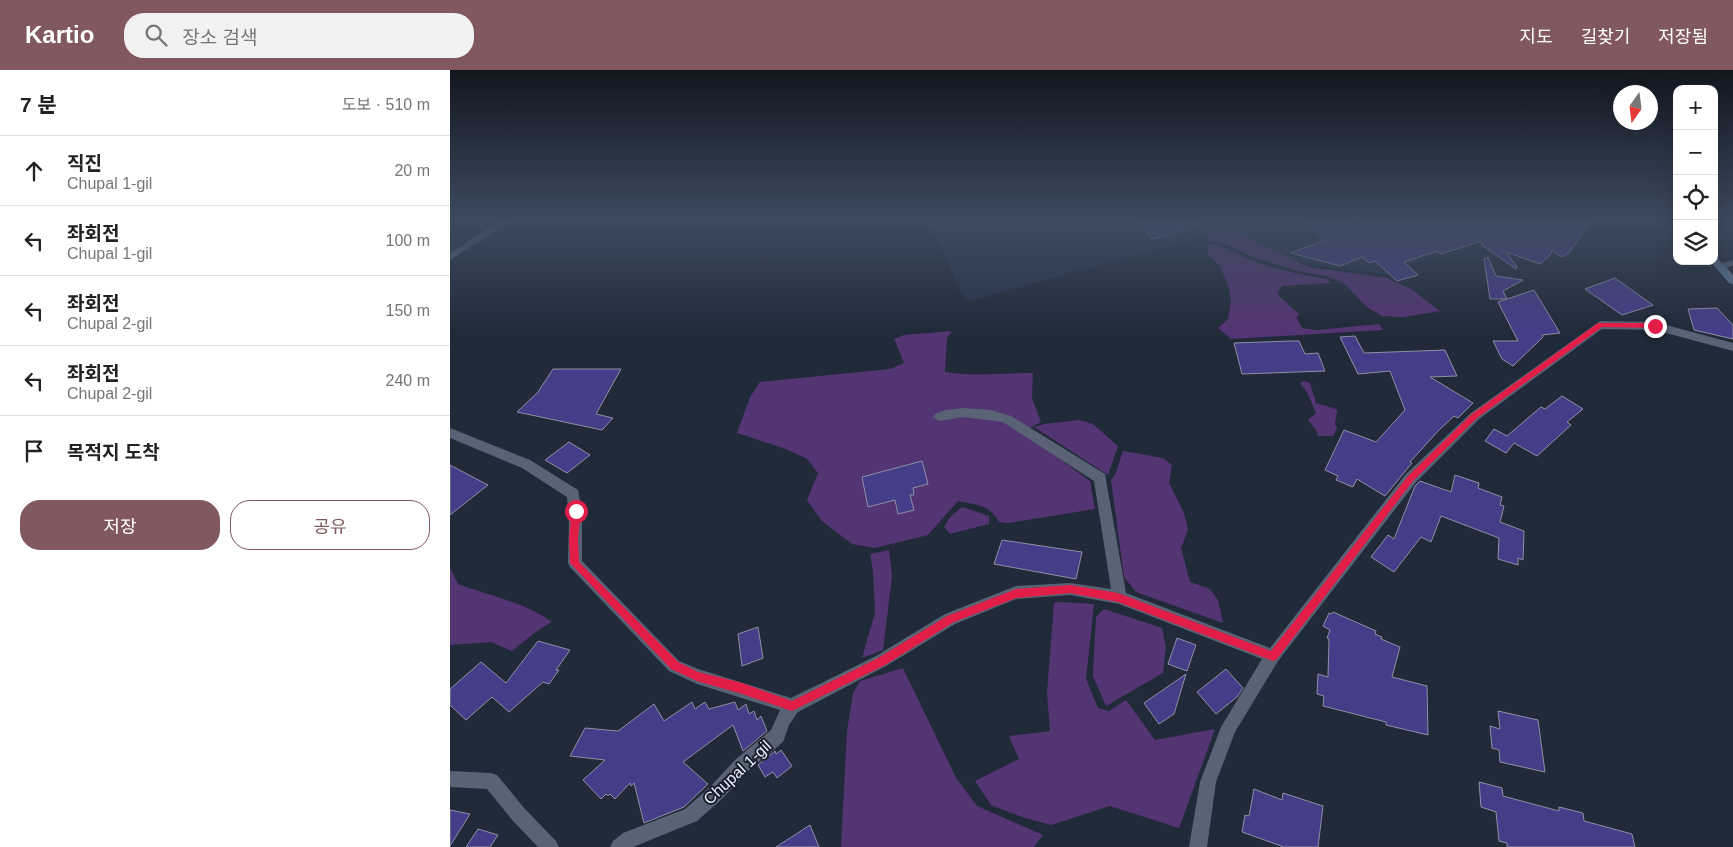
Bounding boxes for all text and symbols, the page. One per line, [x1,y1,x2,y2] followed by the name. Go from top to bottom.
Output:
[124,13,474,58] search box
[25,21,94,48] text: Kartio
[142,21,170,49] icon: search
[182,27,258,48] text: 장소 검색
[1520,27,1553,47] text: 지도
[1581,27,1630,47] text: 길찾기
[1658,27,1708,47] text: 저장됨
[1613,85,1658,130] north arrow
[1673,85,1718,265] map controls
[1673,85,1718,130] button: +
[20,93,57,116] text: 7 분
[342,96,430,113] text: 도보 · 510 m
[1673,130,1718,175] button: −
[67,153,102,174] text: 직진
[20,157,48,185] icon: ahead
[394,162,430,179] text: 20 m
[67,175,152,192] text: Chupal 1-gil
[1673,175,1718,220] button: locate
[1673,220,1718,265] button: layers
[67,223,119,244] text: 좌회전
[20,227,48,255] icon: left
[386,232,430,249] text: 100 m
[67,245,152,262] text: Chupal 1-gil
[67,293,119,314] text: 좌회전
[20,297,48,325] icon: left
[386,302,430,319] text: 150 m
[67,315,152,332] text: Chupal 2-gil
[1644,315,1667,338] route end
[67,363,119,384] text: 좌회전
[20,367,48,395] icon: left
[386,372,430,389] text: 240 m
[67,385,152,402] text: Chupal 2-gil
[20,437,48,465] icon: arrive
[67,442,160,463] text: 목적지 도착
[20,500,220,550] button: 저장
[230,500,430,550] button: 공유
[565,500,588,523] route start
[700,737,774,808] street label: Chupal 1-gil

